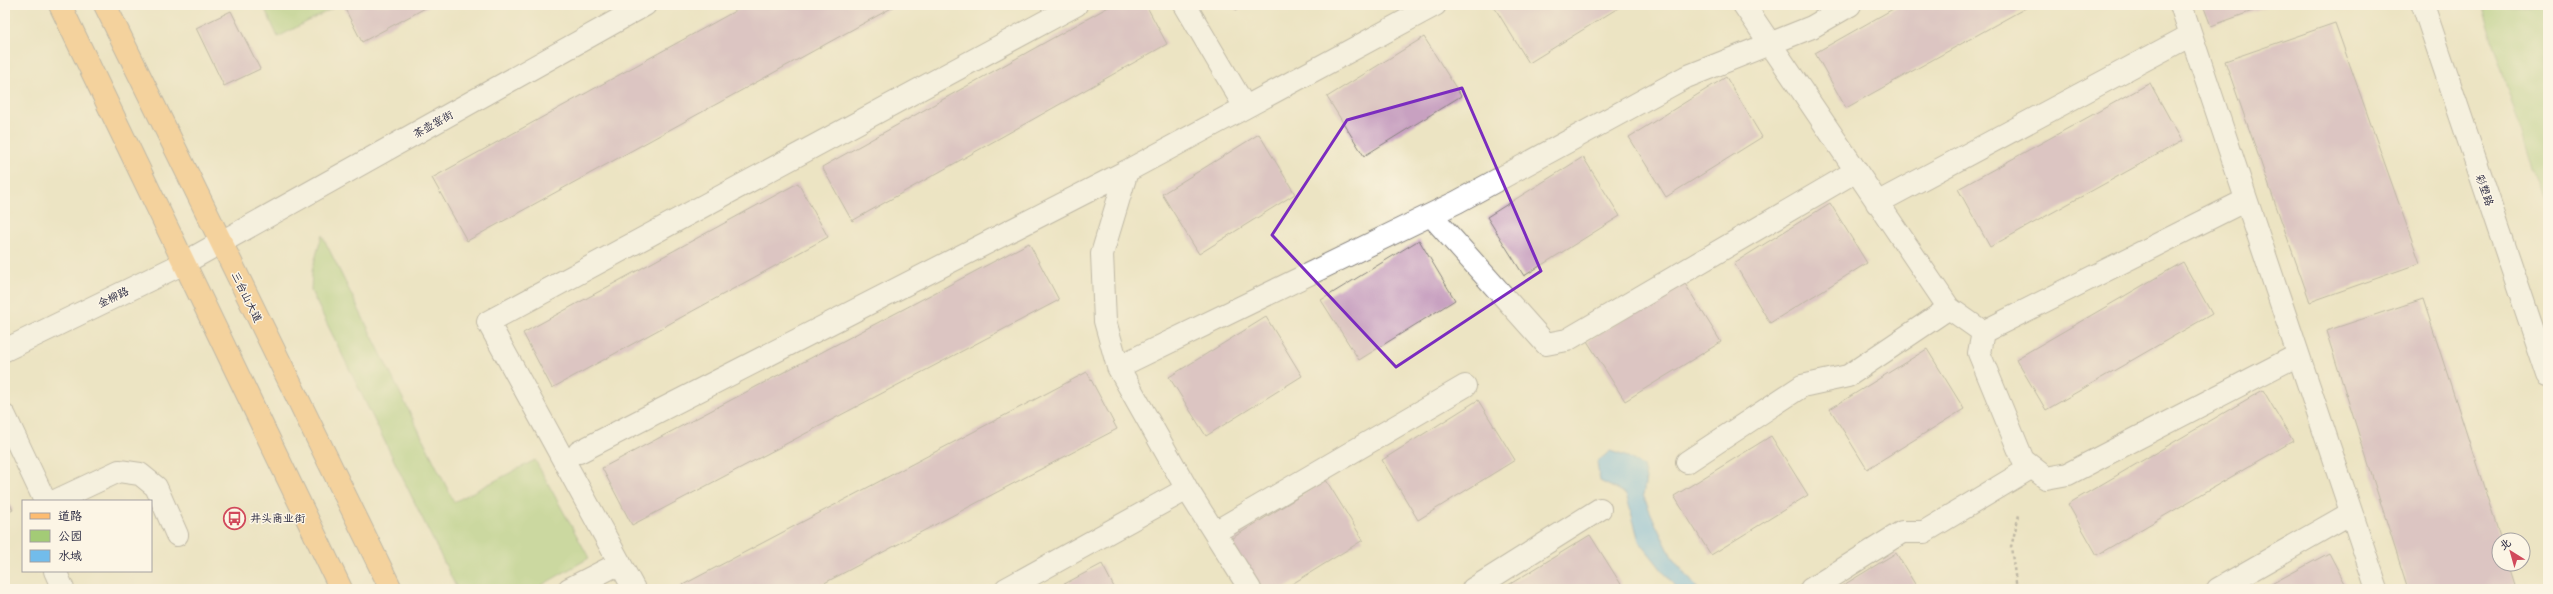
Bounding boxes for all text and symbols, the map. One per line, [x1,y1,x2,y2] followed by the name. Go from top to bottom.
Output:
[410,107,457,141] street label: 茶壶窑街
[2473,172,2497,208] street label: 彩塑路
[229,269,265,325] street label: 三台山大道
[95,283,131,311] street label: 金柳路
[22,500,152,572] legend
[222,505,248,531] bus stop icon: 井头商业街
[58,507,82,524] text: 道路
[250,511,306,525] place label: 井头商业街
[58,527,82,544] text: 公园
[2491,532,2531,572] north arrow
[2496,535,2514,553] text: 北
[58,547,82,564] text: 水域

